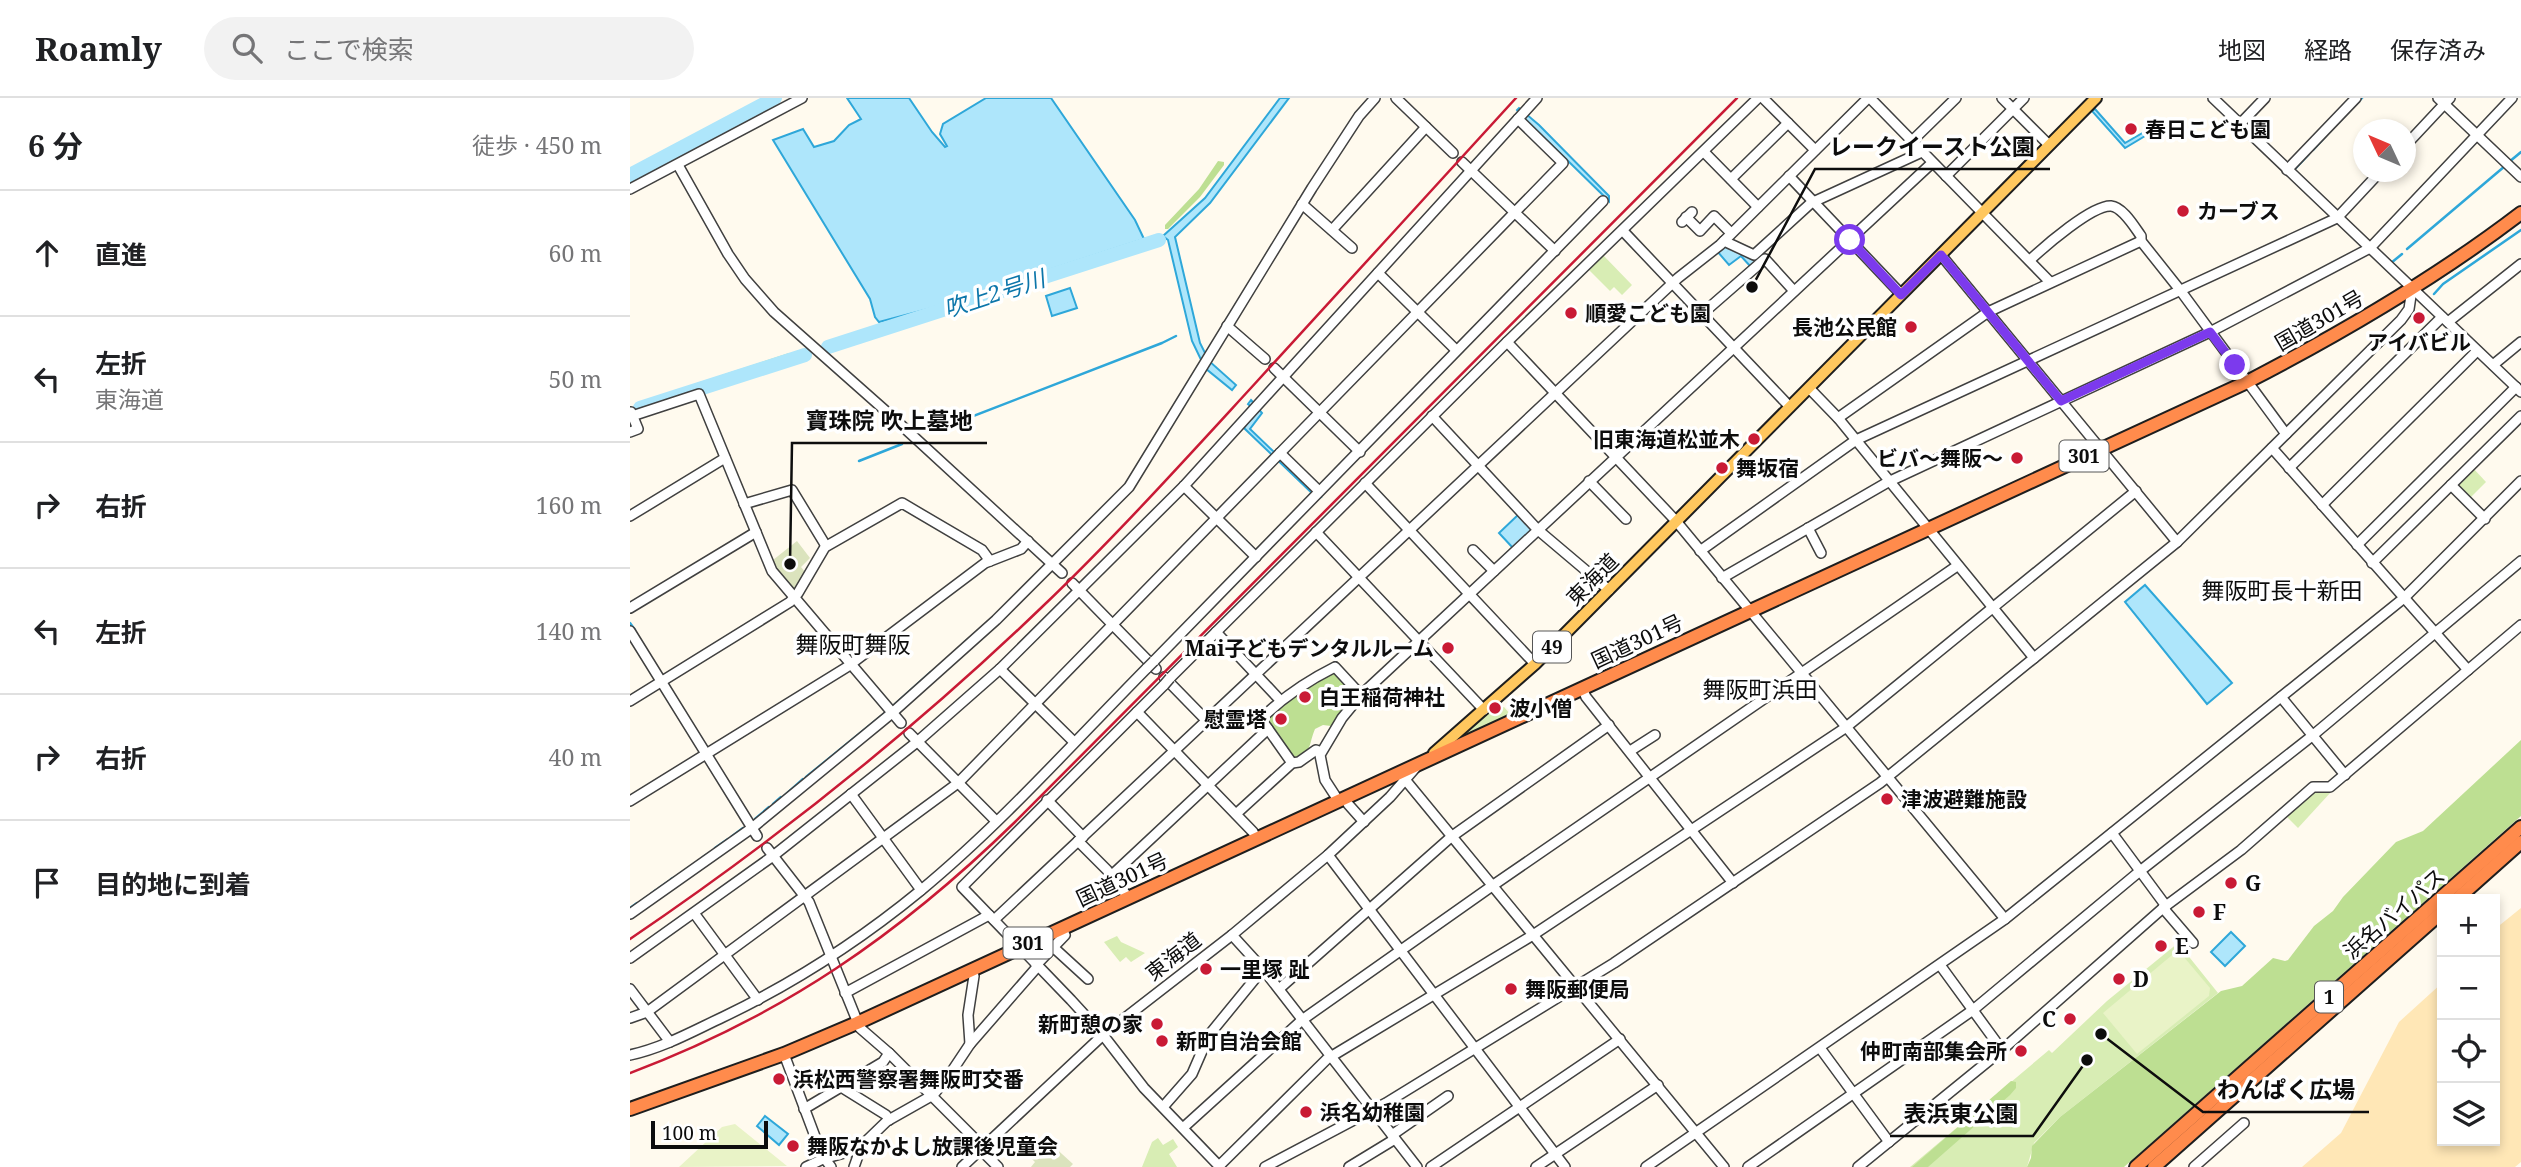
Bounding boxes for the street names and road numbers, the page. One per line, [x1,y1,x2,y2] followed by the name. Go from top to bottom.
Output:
[2269,283,2369,357] street label: 国道301号
[2060,440,2108,472] road number: 301
[1560,547,1624,611] street label: 東海道
[1587,608,1687,674] street label: 国道301号
[1533,632,1571,662] road number: 49
[1072,846,1172,912] street label: 国道301号
[2337,861,2451,965] street label: 浜名バイパス
[1140,926,1206,986] street label: 東海道
[1004,928,1052,958] road number: 301
[2315,982,2343,1012] road number: 1

